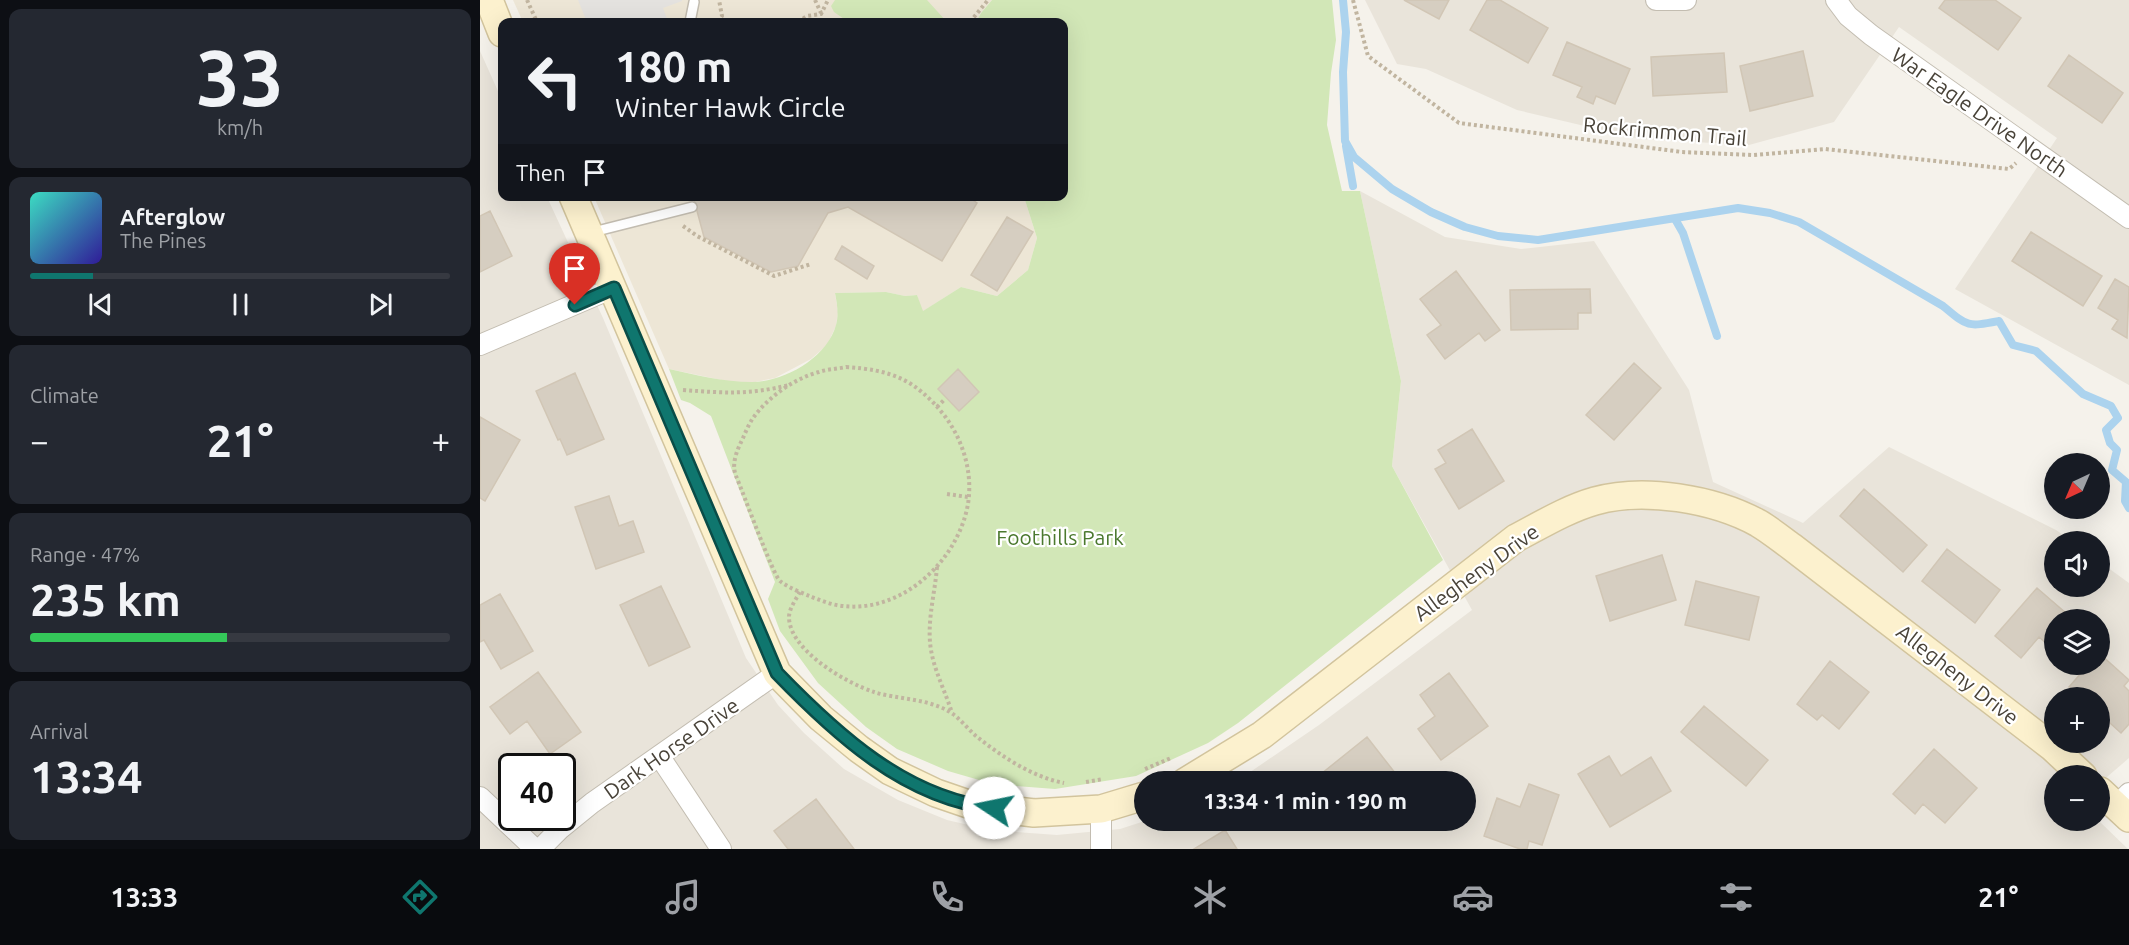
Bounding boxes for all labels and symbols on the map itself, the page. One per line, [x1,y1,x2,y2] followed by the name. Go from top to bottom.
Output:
[1887,42,2073,182] street label: War Eagle Drive North
[1582,112,1748,150] street label: Rockrimmon Trail
[549,243,600,305] pin
[2044,453,2110,519] north arrow
[1409,519,1543,625] street label: Allegheny Drive
[996,525,1124,549] park label: Foothills Park
[1892,619,2024,729] street label: Allegheny Drive
[599,693,743,803] street label: Dark Horse Drive
[498,753,576,831] speed limit sign: 40
[962,776,1026,840] position arrow

